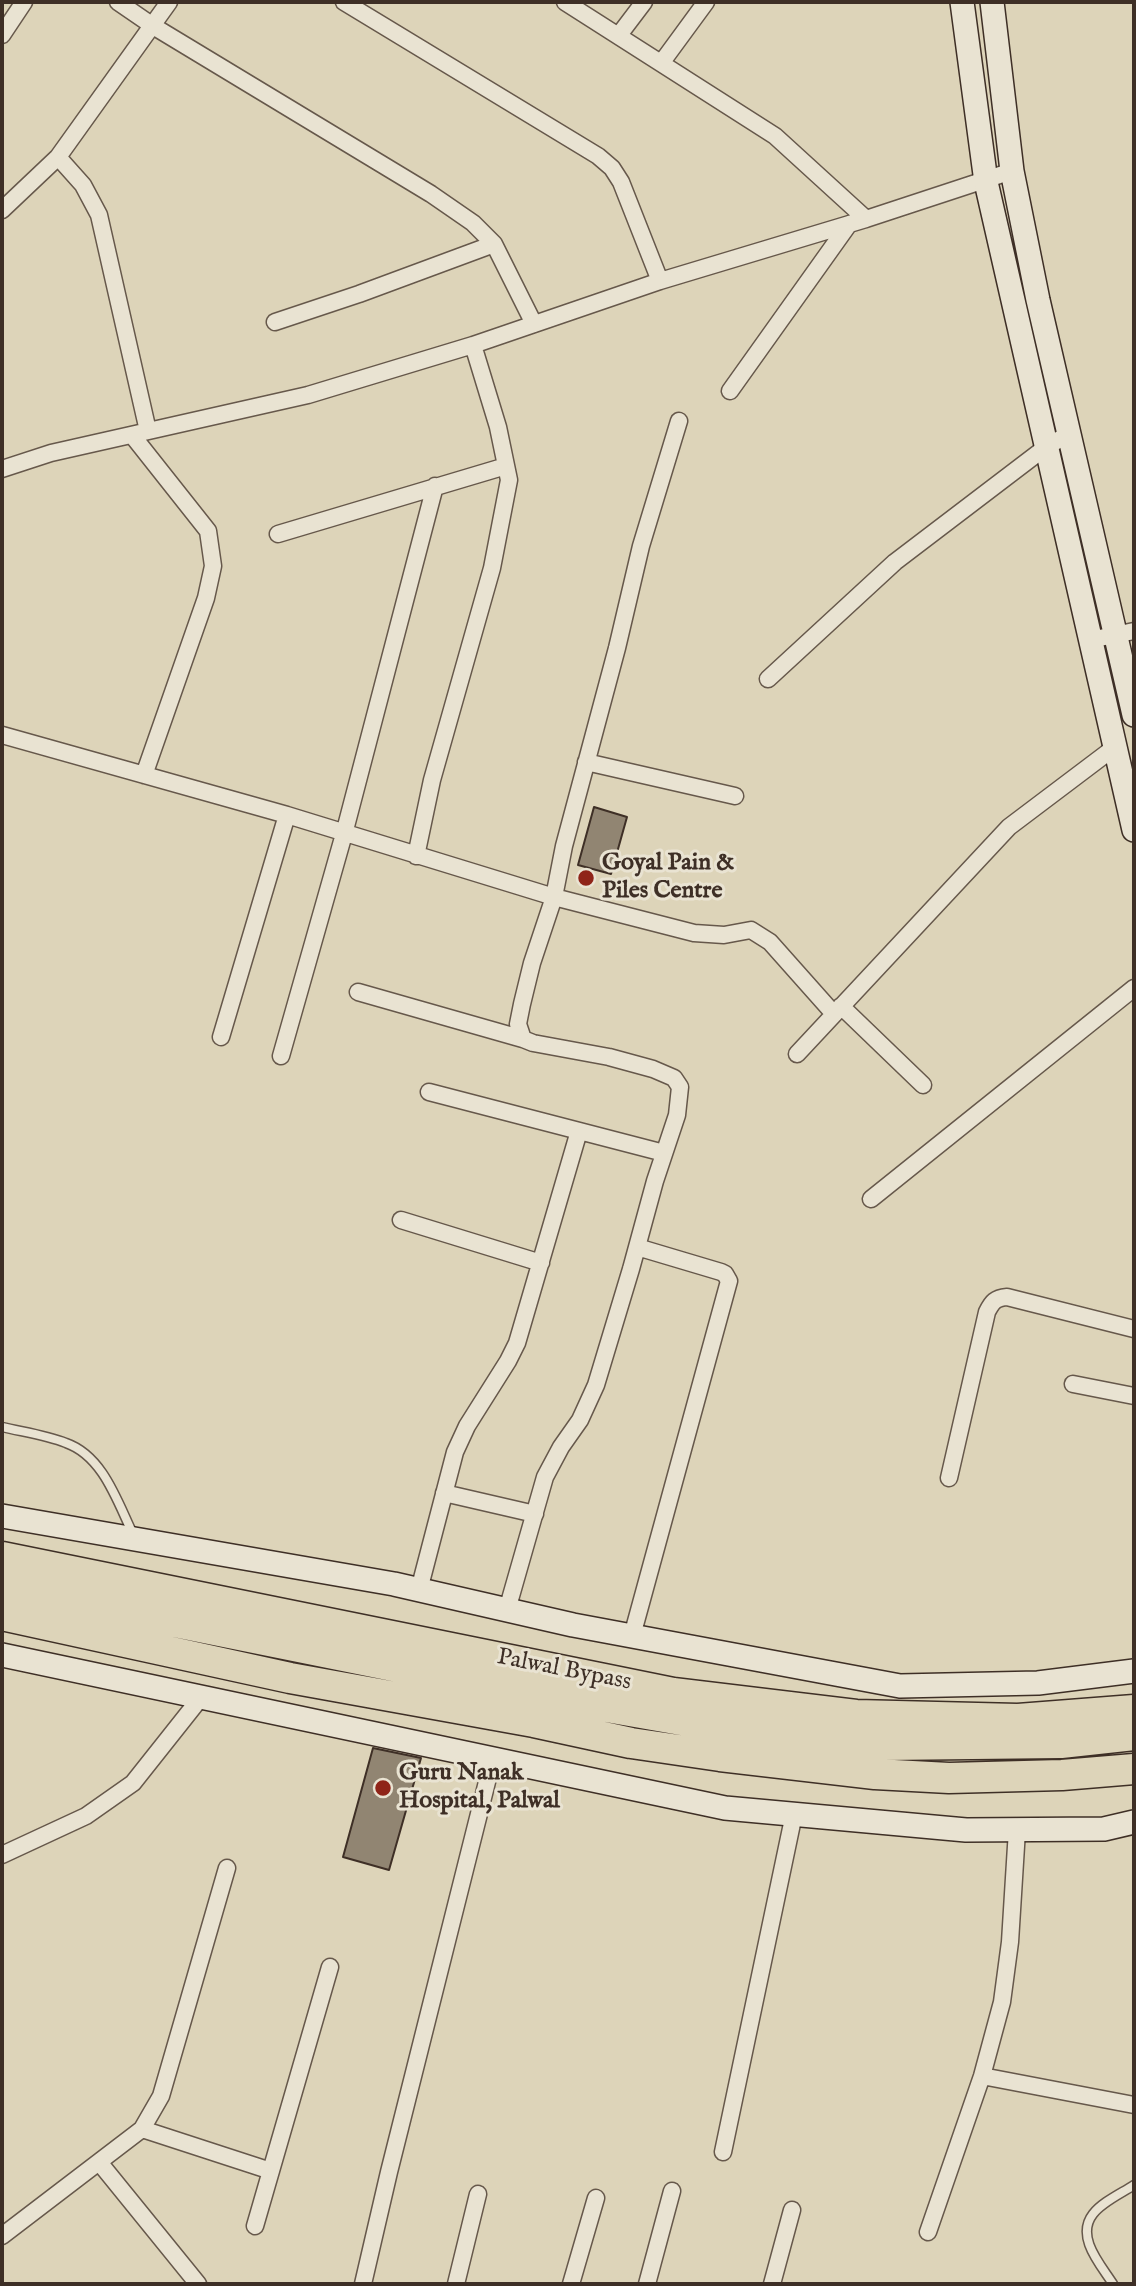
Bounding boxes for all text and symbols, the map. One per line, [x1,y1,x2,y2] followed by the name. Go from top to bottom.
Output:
[602,850,734,906] place label: Goyal Pain & Piles Centre
[576,868,596,888] marker: Goyal Pain & Piles Centre
[494,1644,634,1698] street label: Palwal Bypass
[399,1760,560,1816] place label: Guru Nanak Hospital, Palwal
[373,1778,393,1798] marker: Guru Nanak Hospital, Palwal

